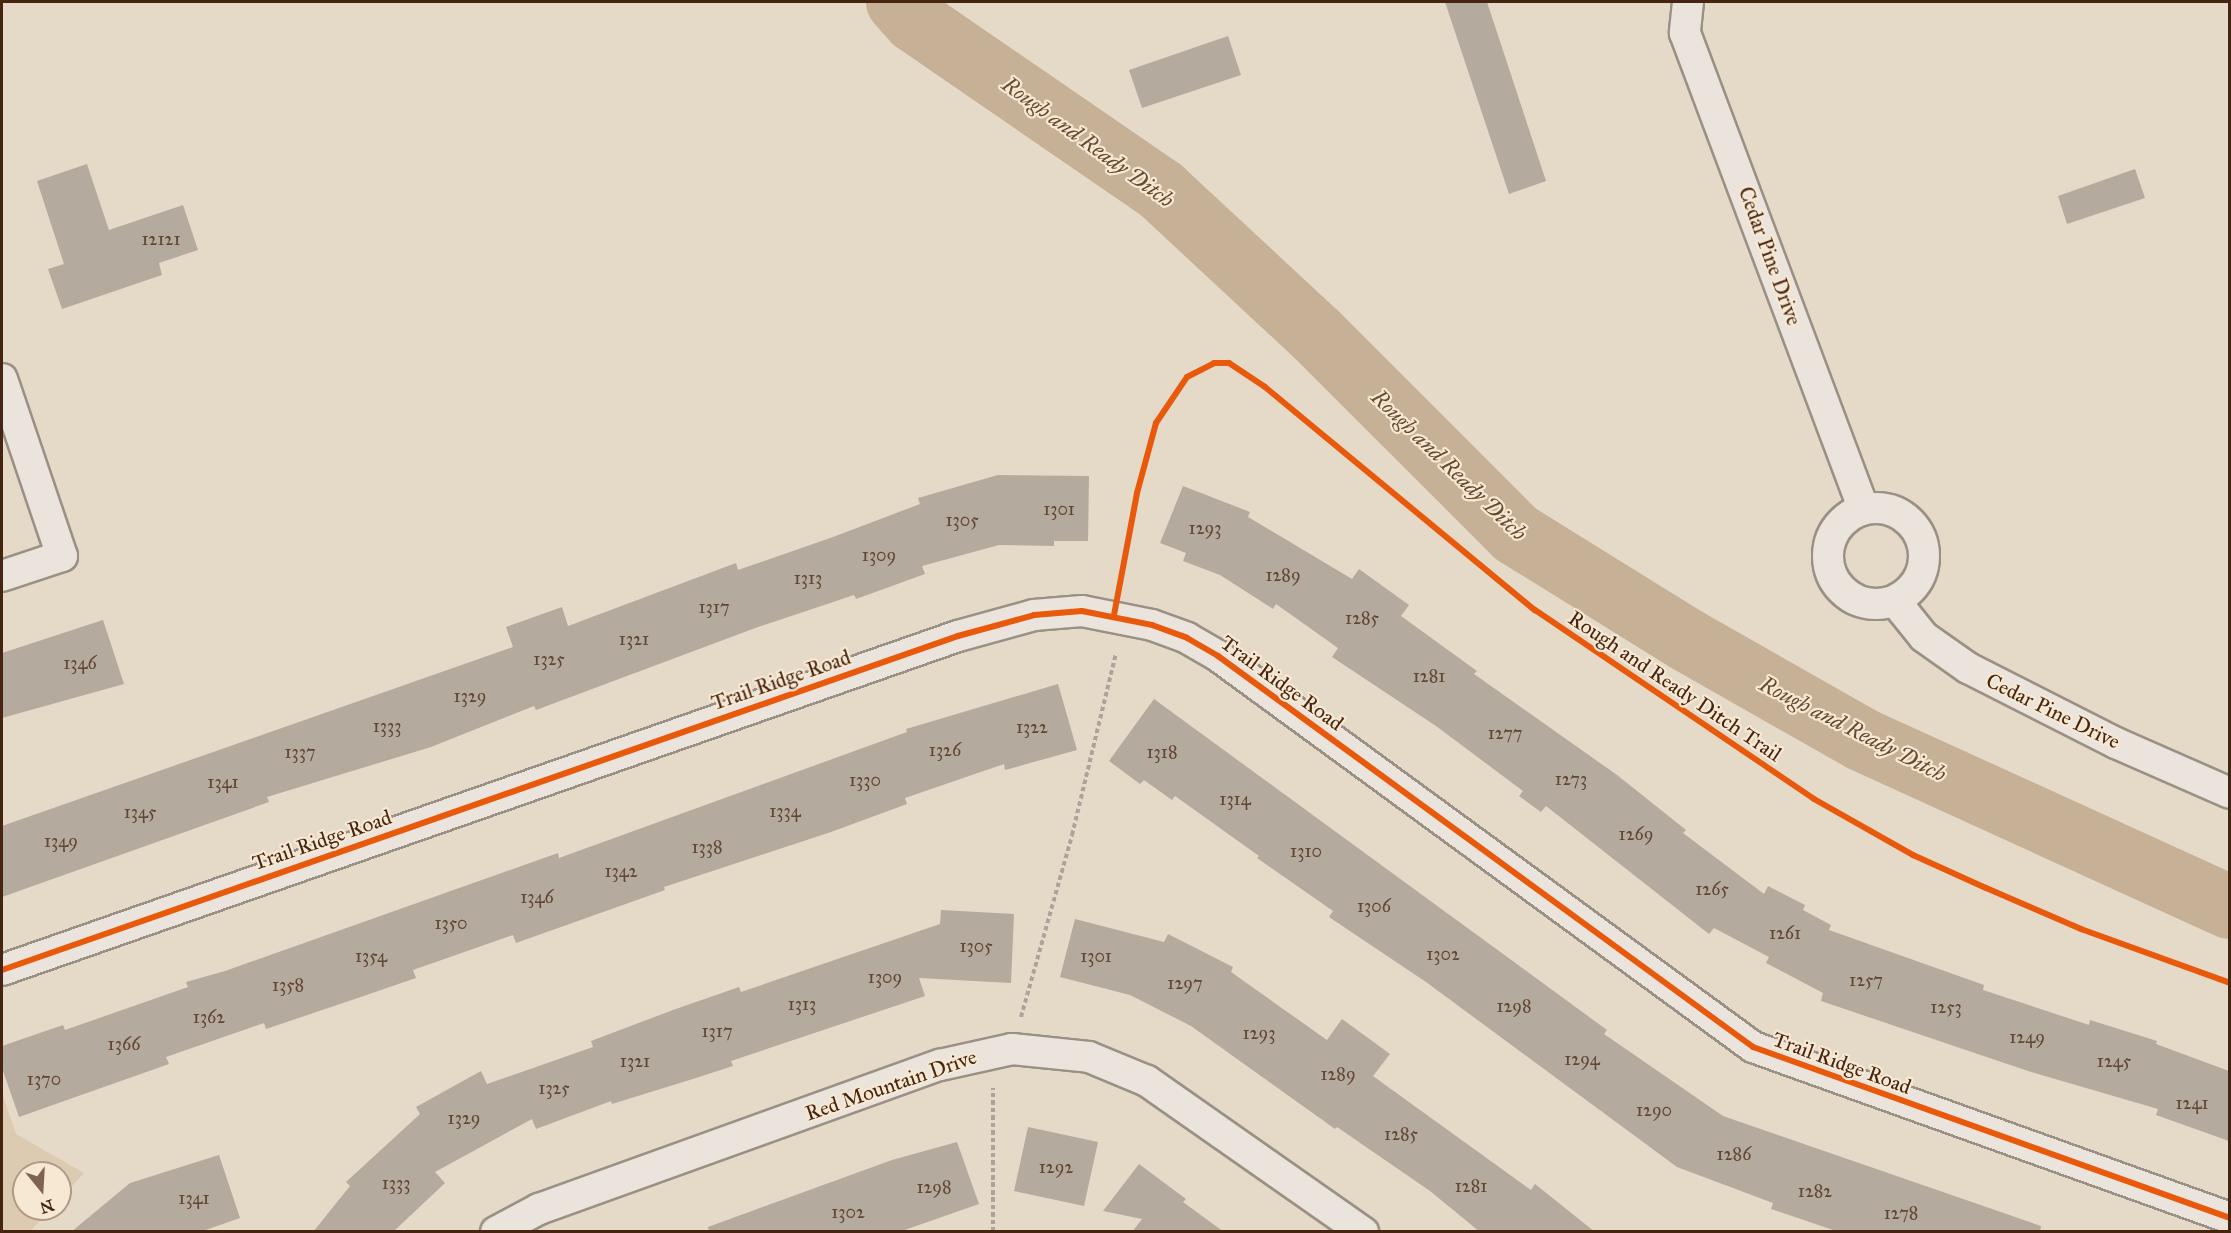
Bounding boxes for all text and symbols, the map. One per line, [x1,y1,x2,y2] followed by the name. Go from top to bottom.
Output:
[997,71,1179,213] water label: Rough and Ready Ditch
[1733,183,1807,329] street label: Cedar Pine Drive
[141,228,181,250] house number: 12121
[1366,384,1532,546] water label: Rough and Ready Ditch
[1043,498,1075,520] house number: 1301
[945,509,979,531] house number: 1305
[1189,517,1221,539] house number: 1293
[862,544,896,566] house number: 1309
[1265,564,1301,586] house number: 1289
[794,567,822,589] house number: 1313
[698,596,730,618] house number: 1317
[1564,605,1786,767] street label: Rough and Ready Ditch Trail
[1345,607,1379,629] house number: 1285
[619,628,649,650] house number: 1321
[1216,630,1348,736] street label: Trail Ridge Road
[708,644,854,716] street label: Trail Ridge Road
[533,648,565,670] house number: 1325
[63,652,97,674] house number: 1346
[1413,665,1445,687] house number: 1281
[1982,668,2124,754] street label: Cedar Pine Drive
[1755,671,1951,787] water label: Rough and Ready Ditch
[454,685,486,707] house number: 1329
[373,715,401,737] house number: 1333
[1016,716,1048,738] house number: 1322
[1488,722,1522,744] house number: 1277
[929,739,961,761] house number: 1326
[284,741,316,763] house number: 1337
[1147,741,1177,763] house number: 1318
[1555,768,1587,790] house number: 1273
[849,769,881,791] house number: 1330
[207,771,239,793] house number: 1341
[1219,788,1251,810] house number: 1314
[769,800,801,822] house number: 1334
[124,801,156,823] house number: 1345
[249,804,395,876] street label: Trail Ridge Road
[1619,823,1653,845] house number: 1269
[44,830,78,852] house number: 1349
[691,836,723,858] house number: 1338
[1290,840,1322,862] house number: 1310
[604,860,638,882] house number: 1342
[1695,878,1729,900] house number: 1265
[520,886,554,908] house number: 1346
[1357,895,1391,917] house number: 1306
[434,912,468,934] house number: 1350
[1769,922,1801,944] house number: 1261
[959,935,993,957] house number: 1305
[1426,943,1460,965] house number: 1302
[355,945,387,967] house number: 1354
[1080,945,1112,967] house number: 1301
[868,966,902,988] house number: 1309
[1849,969,1883,991] house number: 1257
[1167,972,1203,994] house number: 1297
[272,974,304,996] house number: 1358
[788,993,816,1015] house number: 1313
[1496,995,1532,1017] house number: 1298
[1930,996,1962,1018] house number: 1253
[193,1006,225,1028] house number: 1362
[701,1020,733,1042] house number: 1317
[1243,1022,1275,1044] house number: 1293
[1769,1026,1915,1100] street label: Trail Ridge Road
[2009,1026,2045,1048] house number: 1249
[108,1033,140,1055] house number: 1366
[802,1044,980,1126] street label: Red Mountain Drive
[1564,1048,1600,1070] house number: 1294
[620,1050,650,1072] house number: 1321
[2097,1050,2131,1072] house number: 1245
[1320,1063,1356,1085] house number: 1289
[27,1068,61,1090] house number: 1370
[538,1077,570,1099] house number: 1325
[2175,1092,2209,1114] house number: 1241
[1636,1099,1672,1121] house number: 1290
[448,1107,480,1129] house number: 1329
[1384,1123,1418,1145] house number: 1285
[1717,1143,1751,1165] house number: 1286
[1039,1156,1073,1178] house number: 1292
[12,1161,72,1221] north arrow
[382,1172,410,1194] house number: 1333
[1455,1175,1487,1197] house number: 1281
[916,1176,952,1198] house number: 1298
[1798,1180,1832,1202] house number: 1282
[178,1187,210,1209] house number: 1341
[38,1196,56,1218] text: N
[831,1201,865,1223] house number: 1302
[1884,1202,1918,1224] house number: 1278

